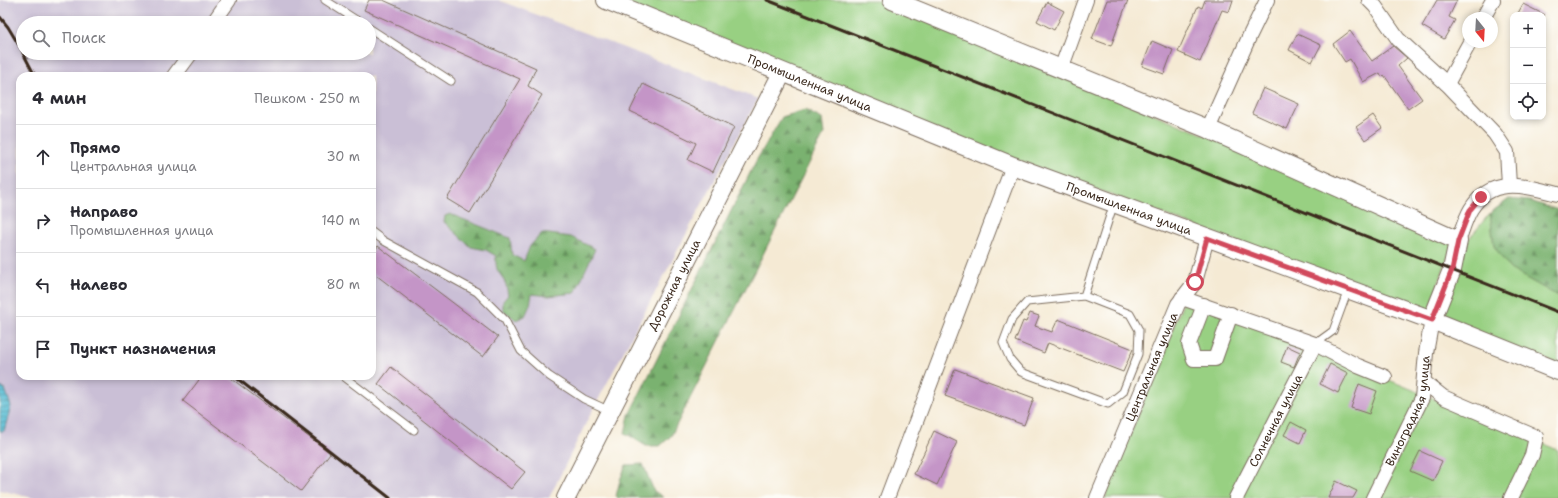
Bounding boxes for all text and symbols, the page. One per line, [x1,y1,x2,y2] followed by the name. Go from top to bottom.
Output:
[1462,12,1498,48] north arrow
[1510,12,1546,120] map controls
[1510,12,1546,48] button: +
[16,16,376,60] search box
[30,27,52,49] icon: search
[62,28,106,48] text: Поиск
[1510,48,1546,84] button: −
[745,51,875,116] street label: Промышленная улица
[1510,84,1546,120] button: locate
[32,87,87,109] text: 4 мин
[254,90,360,107] text: Пешком · 250 m
[70,138,120,158] text: Прямо
[32,146,54,168] icon: ahead
[326,148,360,165] text: 30 m
[70,158,196,175] text: Центральная улица
[1064,178,1194,239] street label: Промышленная улица
[1472,188,1490,206] route end
[70,202,138,222] text: Направо
[32,210,54,232] icon: right
[321,212,360,229] text: 140 m
[70,222,213,239] text: Промышленная улица
[644,236,704,333] street label: Дорожная улица
[1186,273,1204,291] route start
[32,274,54,296] icon: left
[70,275,128,295] text: Налево
[326,276,360,293] text: 80 m
[1122,309,1182,424] street label: Центральная улица
[32,338,54,360] icon: arrive
[70,339,216,359] text: Пункт назначения
[1382,354,1434,469] street label: Виноградная улица
[1245,371,1306,470] street label: Солнечная улица

